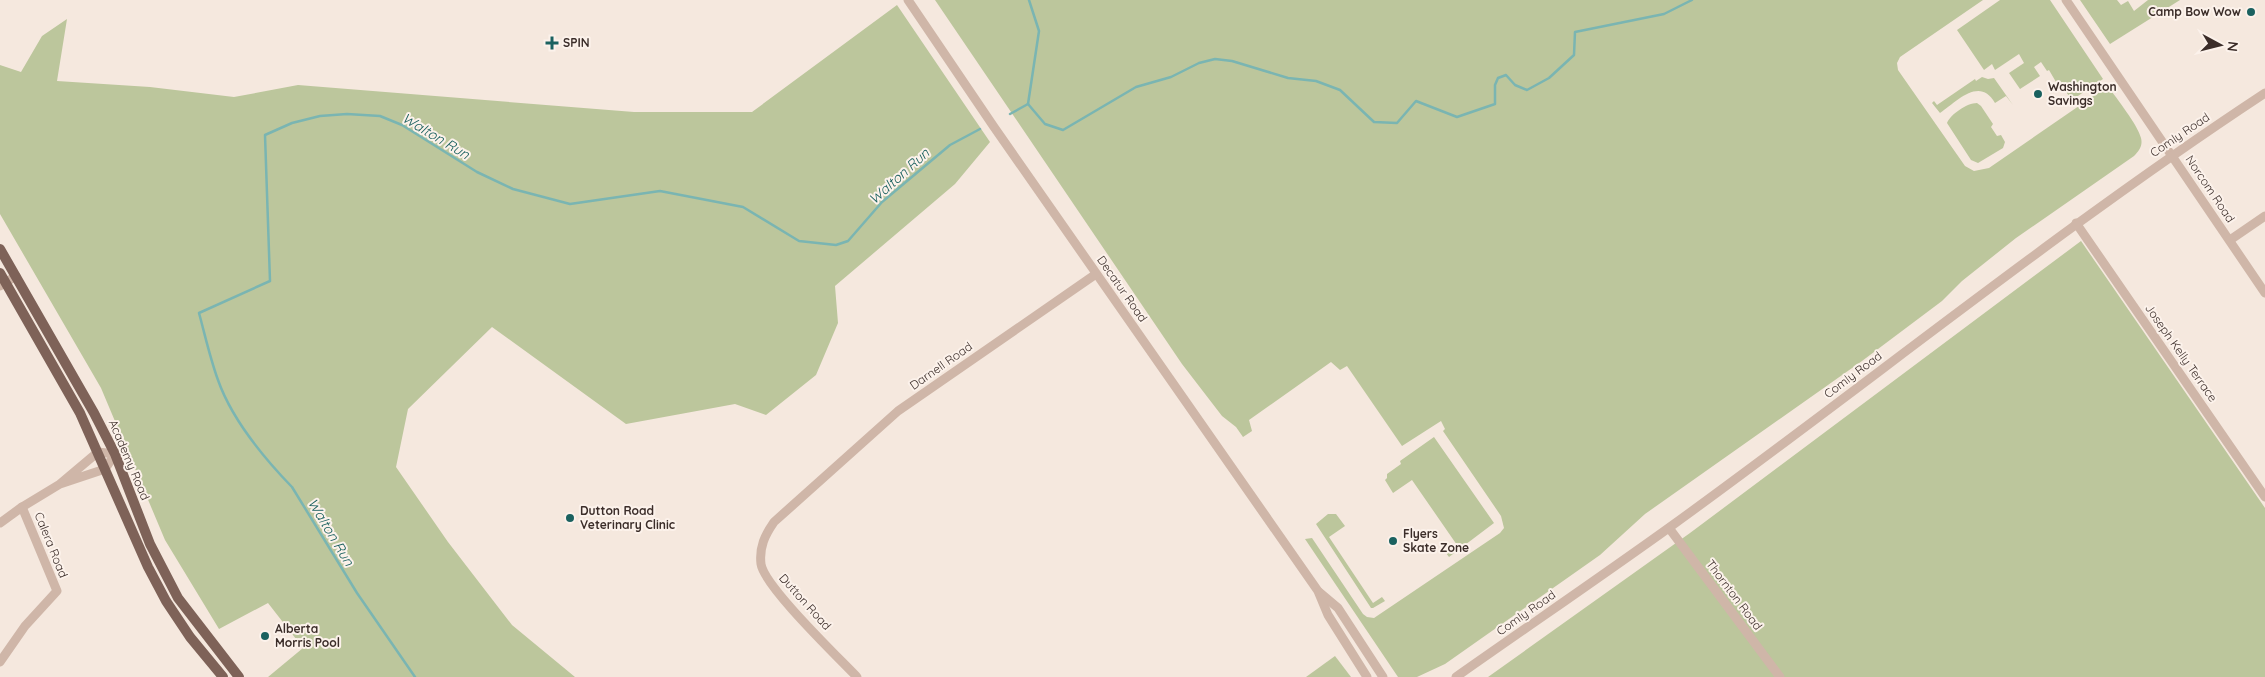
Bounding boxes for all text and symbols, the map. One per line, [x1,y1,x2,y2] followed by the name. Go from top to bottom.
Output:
[2148,4,2241,19] place label: Camp Bow Wow
[2245,6,2257,18] marker: Camp Bow Wow
[2195,20,2245,70] north arrow
[563,35,590,50] place label: SPIN
[545,36,559,50] marker: SPIN
[2223,40,2242,53] text: N
[2048,79,2117,108] place label: Washington Savings
[2032,88,2044,100] marker: Washington Savings
[399,109,474,164] water label: Walton Run
[2147,109,2212,160] street label: Comly Road
[865,143,934,208] water label: Walton Run
[2182,152,2238,225] street label: Norcom Road
[1094,253,1151,325] street label: Decatur Road
[2142,301,2221,405] street label: Joseph Kelly Terrace
[907,339,975,393] street label: Darnell Road
[1821,348,1885,401] street label: Comly Road
[106,417,153,502] street label: Academy Road
[304,495,359,570] water label: Walton Run
[580,503,675,532] place label: Dutton Road Veterinary Clinic
[32,510,71,580] street label: Calera Road
[564,512,576,524] marker: Dutton Road Veterinary Clinic
[1403,526,1469,555] place label: Flyers Skate Zone
[1387,535,1399,547] marker: Flyers Skate Zone
[1703,557,1766,633] street label: Thornton Road
[776,570,835,633] street label: Dutton Road
[1493,587,1558,638] street label: Comly Road
[275,621,340,650] place label: Alberta Morris Pool
[259,630,271,642] marker: Alberta Morris Pool

